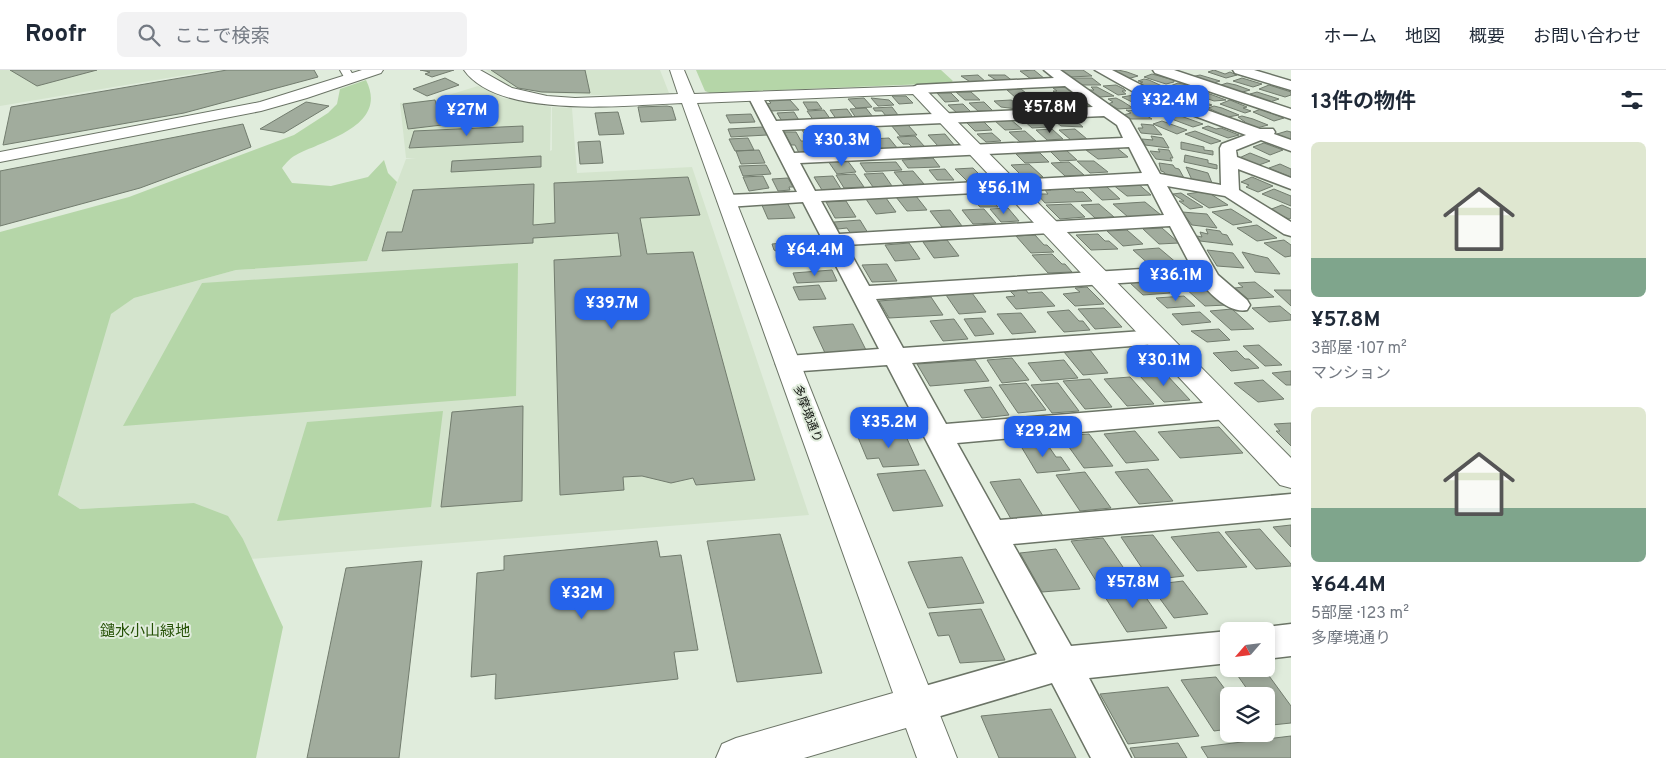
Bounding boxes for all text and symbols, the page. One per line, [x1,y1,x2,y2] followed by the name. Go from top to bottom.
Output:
[117,12,467,57] search box
[25,20,87,50] text: Roofr
[135,21,163,49] icon: search
[175,25,270,49] text: ここで検索
[1324,26,1377,49] text: ホーム
[1405,26,1441,49] text: 地図
[1469,26,1505,49] text: 概要
[1533,26,1641,49] text: お問い合わせ
[1129,85,1211,127] pin: ¥32.4M
[1618,86,1646,114] icon: filters
[1311,89,1416,116] text: 13件の物件
[1142,91,1198,111] text: ¥32.4M
[1009,92,1091,134] pin: ¥57.8M
[437,94,497,137] pin: ¥27M
[1024,98,1076,118] text: ¥57.8M
[447,101,487,121] text: ¥27M
[801,124,883,167] pin: ¥30.3M
[814,131,870,151] text: ¥30.3M
[963,172,1045,215] pin: ¥56.1M
[1434,174,1524,264] icon: home
[978,179,1030,199] text: ¥56.1M
[774,234,856,277] pin: ¥64.4M
[787,241,843,261] text: ¥64.4M
[1135,260,1217,302] pin: ¥36.1M
[1150,266,1202,286] text: ¥36.1M
[571,288,653,330] pin: ¥39.7M
[585,294,639,314] text: ¥39.7M
[1311,307,1380,334] text: ¥57.8M
[1311,339,1407,359] text: 3部屋 · 107 m²
[1123,344,1205,387] pin: ¥30.1M
[1138,351,1190,371] text: ¥30.1M
[1311,364,1391,384] text: マンション
[789,383,825,445] street label: 多摩境通り
[848,406,930,449] pin: ¥35.2M
[861,413,917,433] text: ¥35.2M
[1002,416,1084,458] pin: ¥29.2M
[1015,422,1071,442] text: ¥29.2M
[1434,439,1524,529] icon: home
[1092,566,1174,609] pin: ¥57.8M
[1311,572,1386,599] text: ¥64.4M
[1107,573,1159,593] text: ¥57.8M
[552,578,612,620] pin: ¥32M
[561,584,603,604] text: ¥32M
[1311,604,1409,624] text: 5部屋 · 123 m²
[1220,622,1275,678] north arrow
[1220,622,1275,742] map controls
[100,623,190,642] park label: 鑓水小山緑地
[1311,629,1391,649] text: 多摩境通り
[1220,687,1275,742] button: layers

